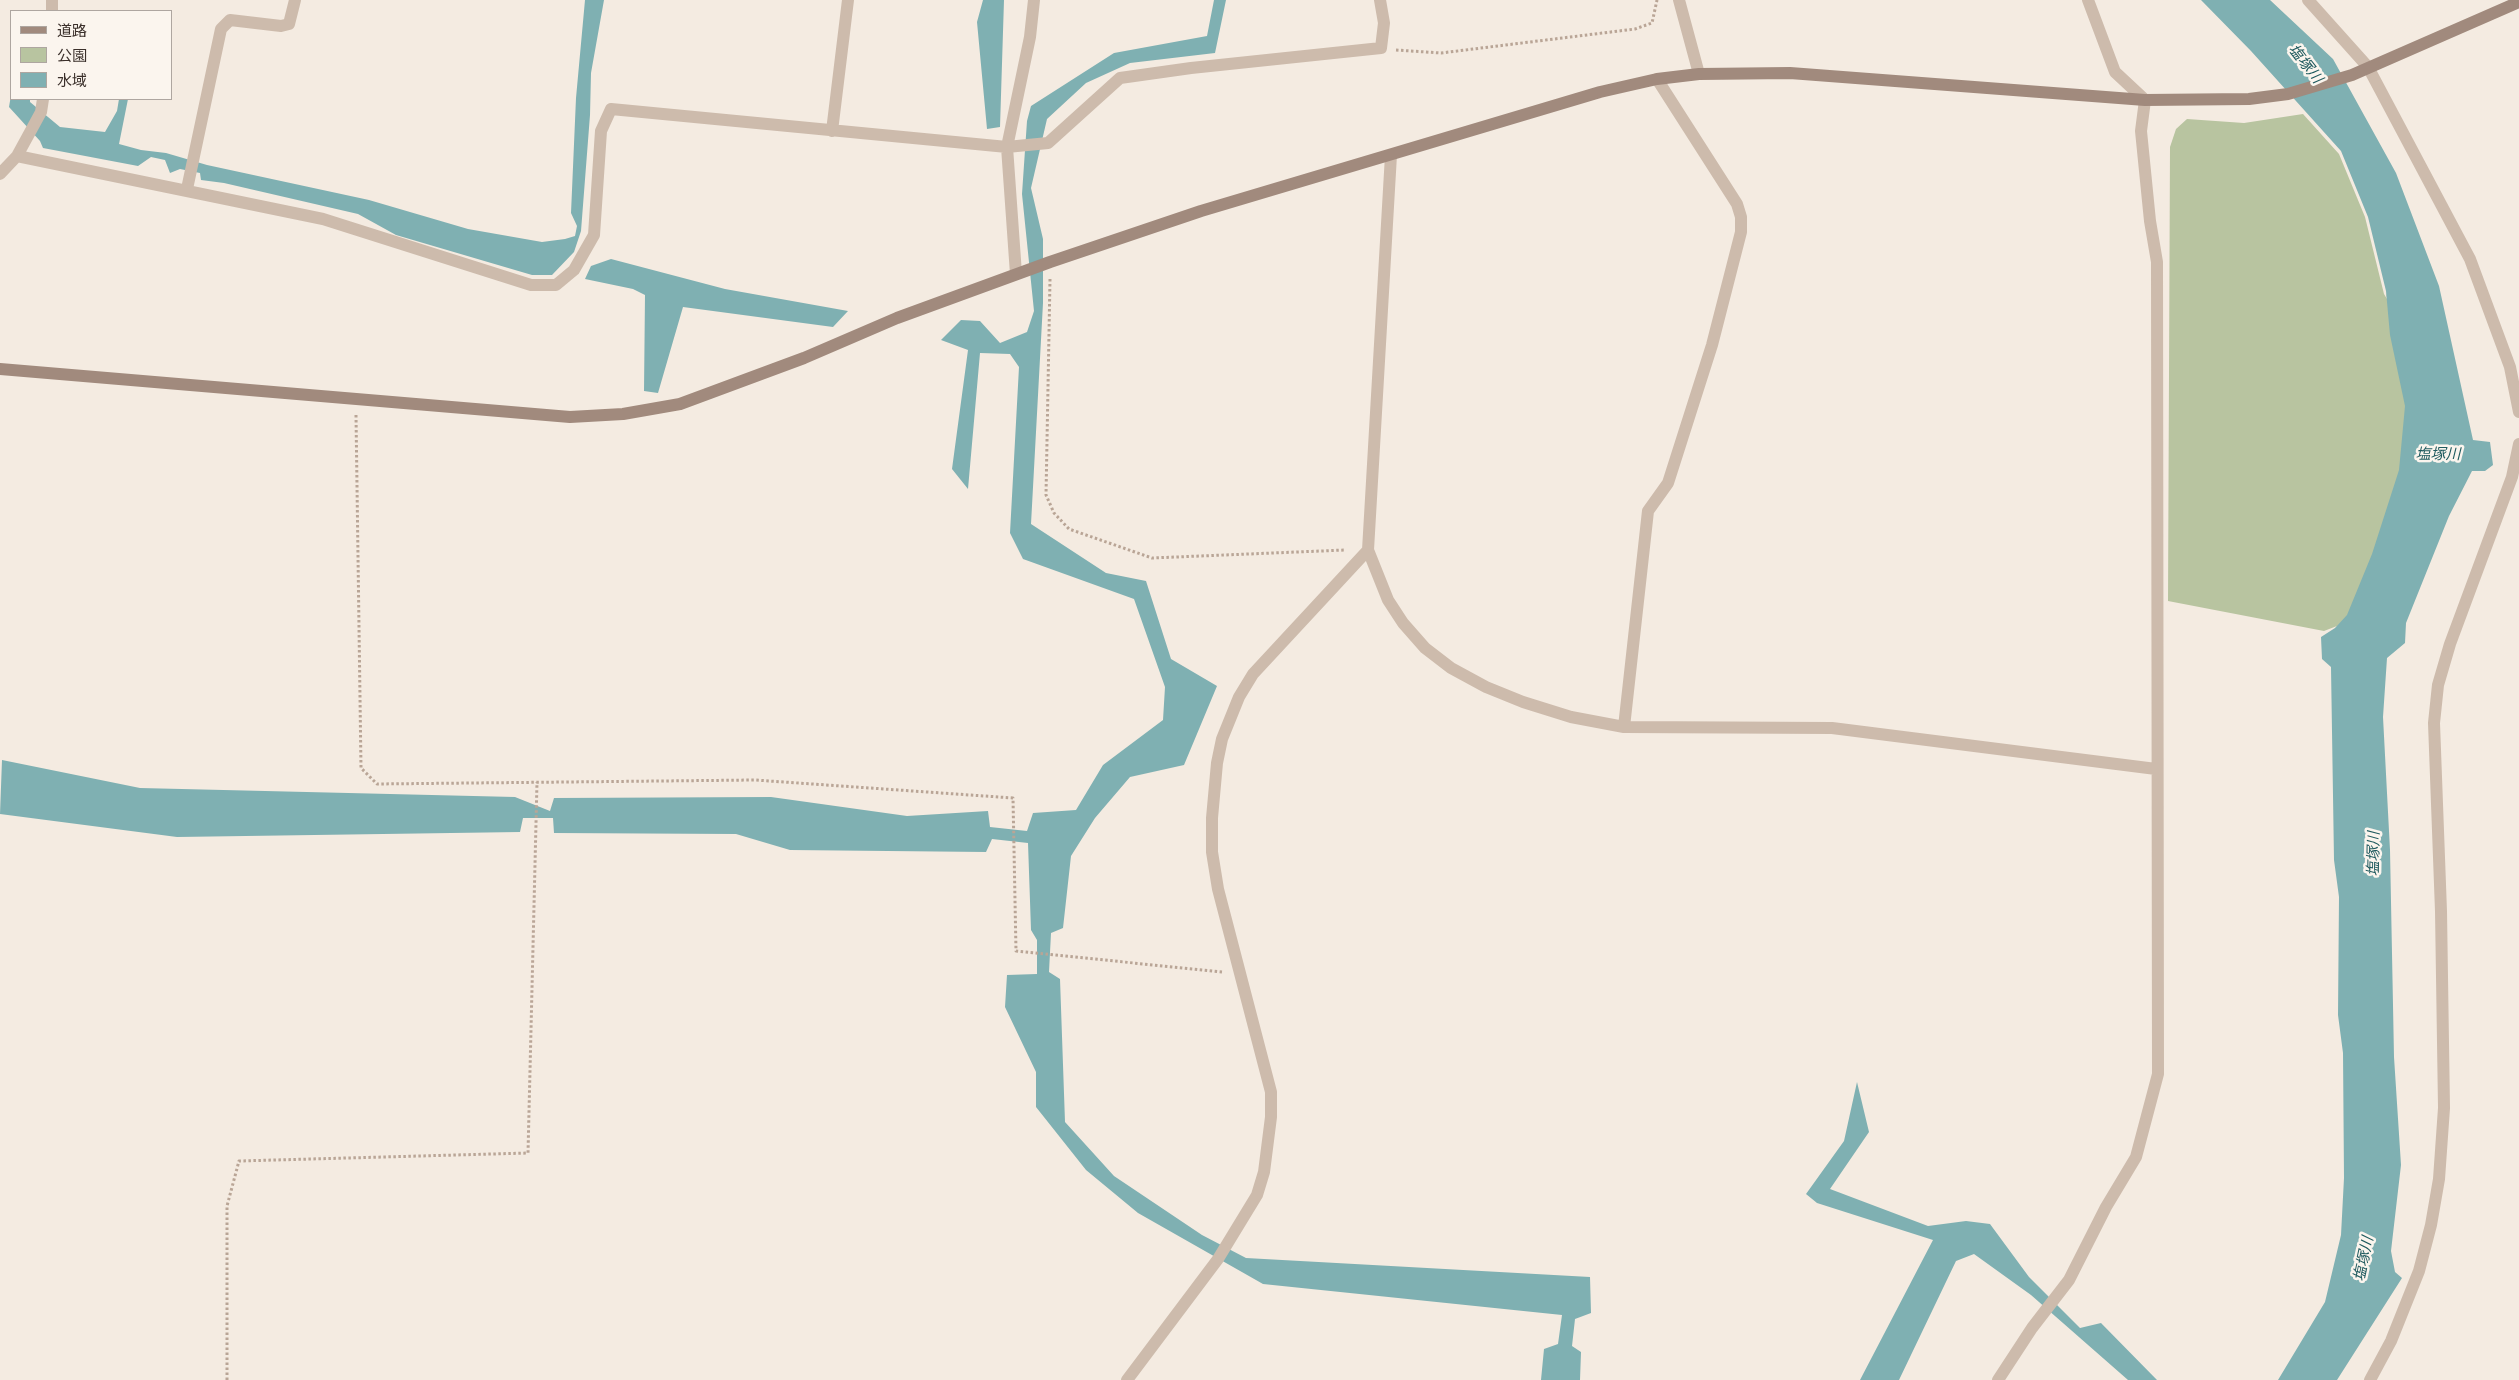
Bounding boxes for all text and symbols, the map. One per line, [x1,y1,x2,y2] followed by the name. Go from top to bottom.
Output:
[10,10,172,100] legend
[57,22,87,40] text: 道路
[2284,41,2326,87] water label: 塩塚川
[57,47,87,65] text: 公園
[57,72,87,90] text: 水域
[2416,446,2460,464] water label: 塩塚川
[2365,831,2383,877] water label: 塩塚川
[2351,1235,2377,1283] water label: 塩塚川

